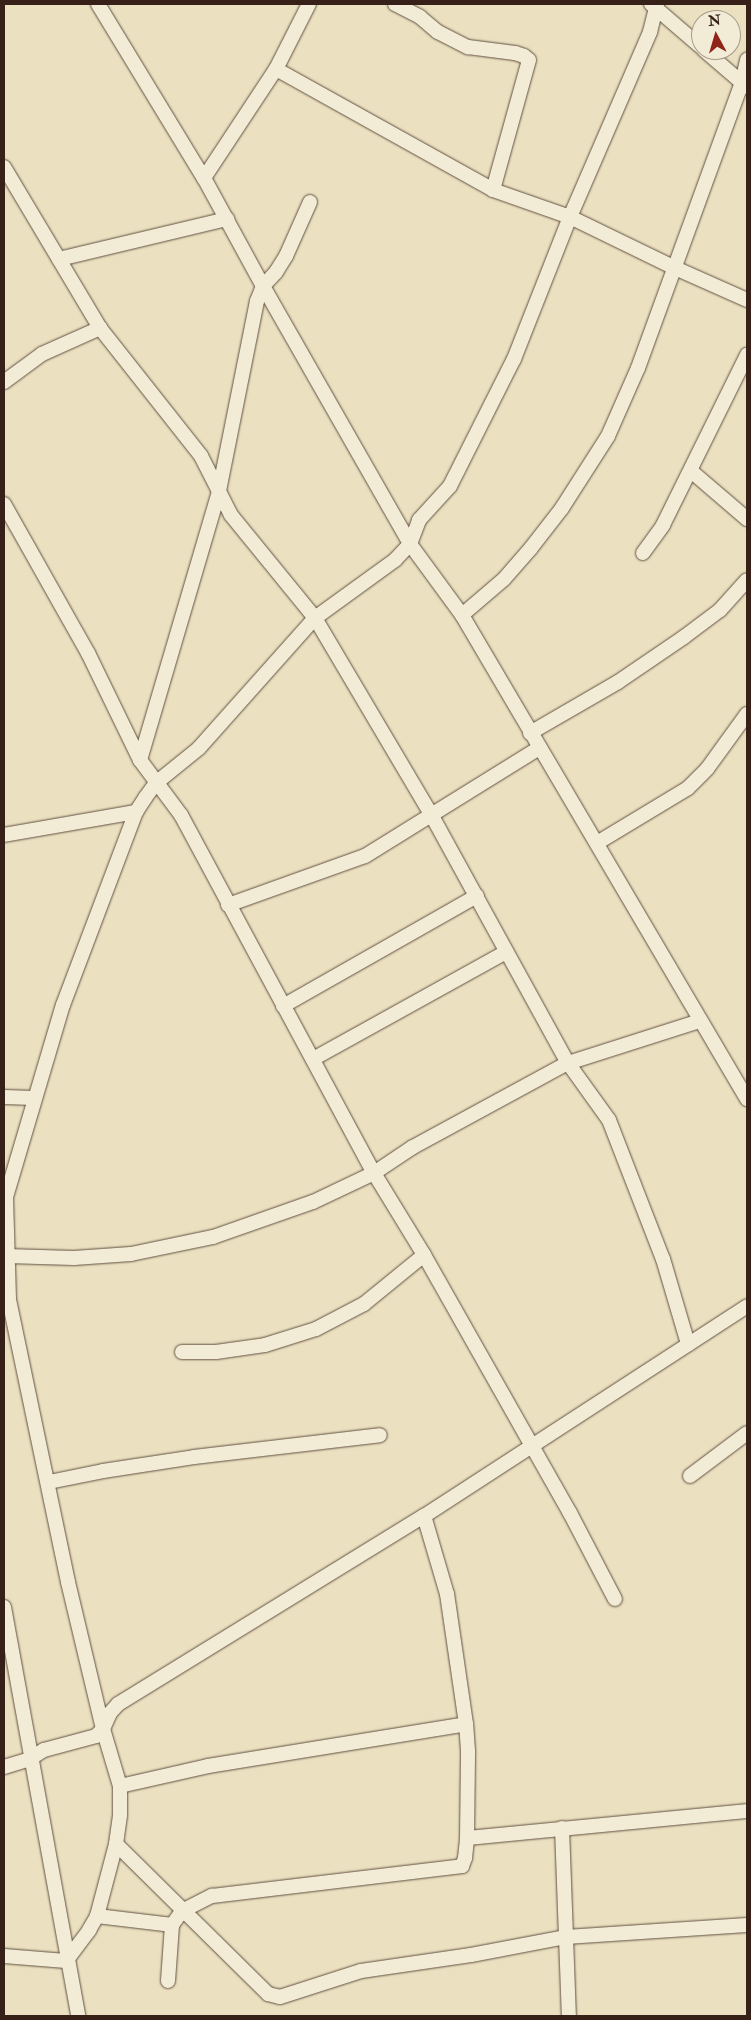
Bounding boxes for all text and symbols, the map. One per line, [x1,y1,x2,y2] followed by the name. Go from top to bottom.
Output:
[691,10,741,60] north arrow
[707,11,722,30] text: N

